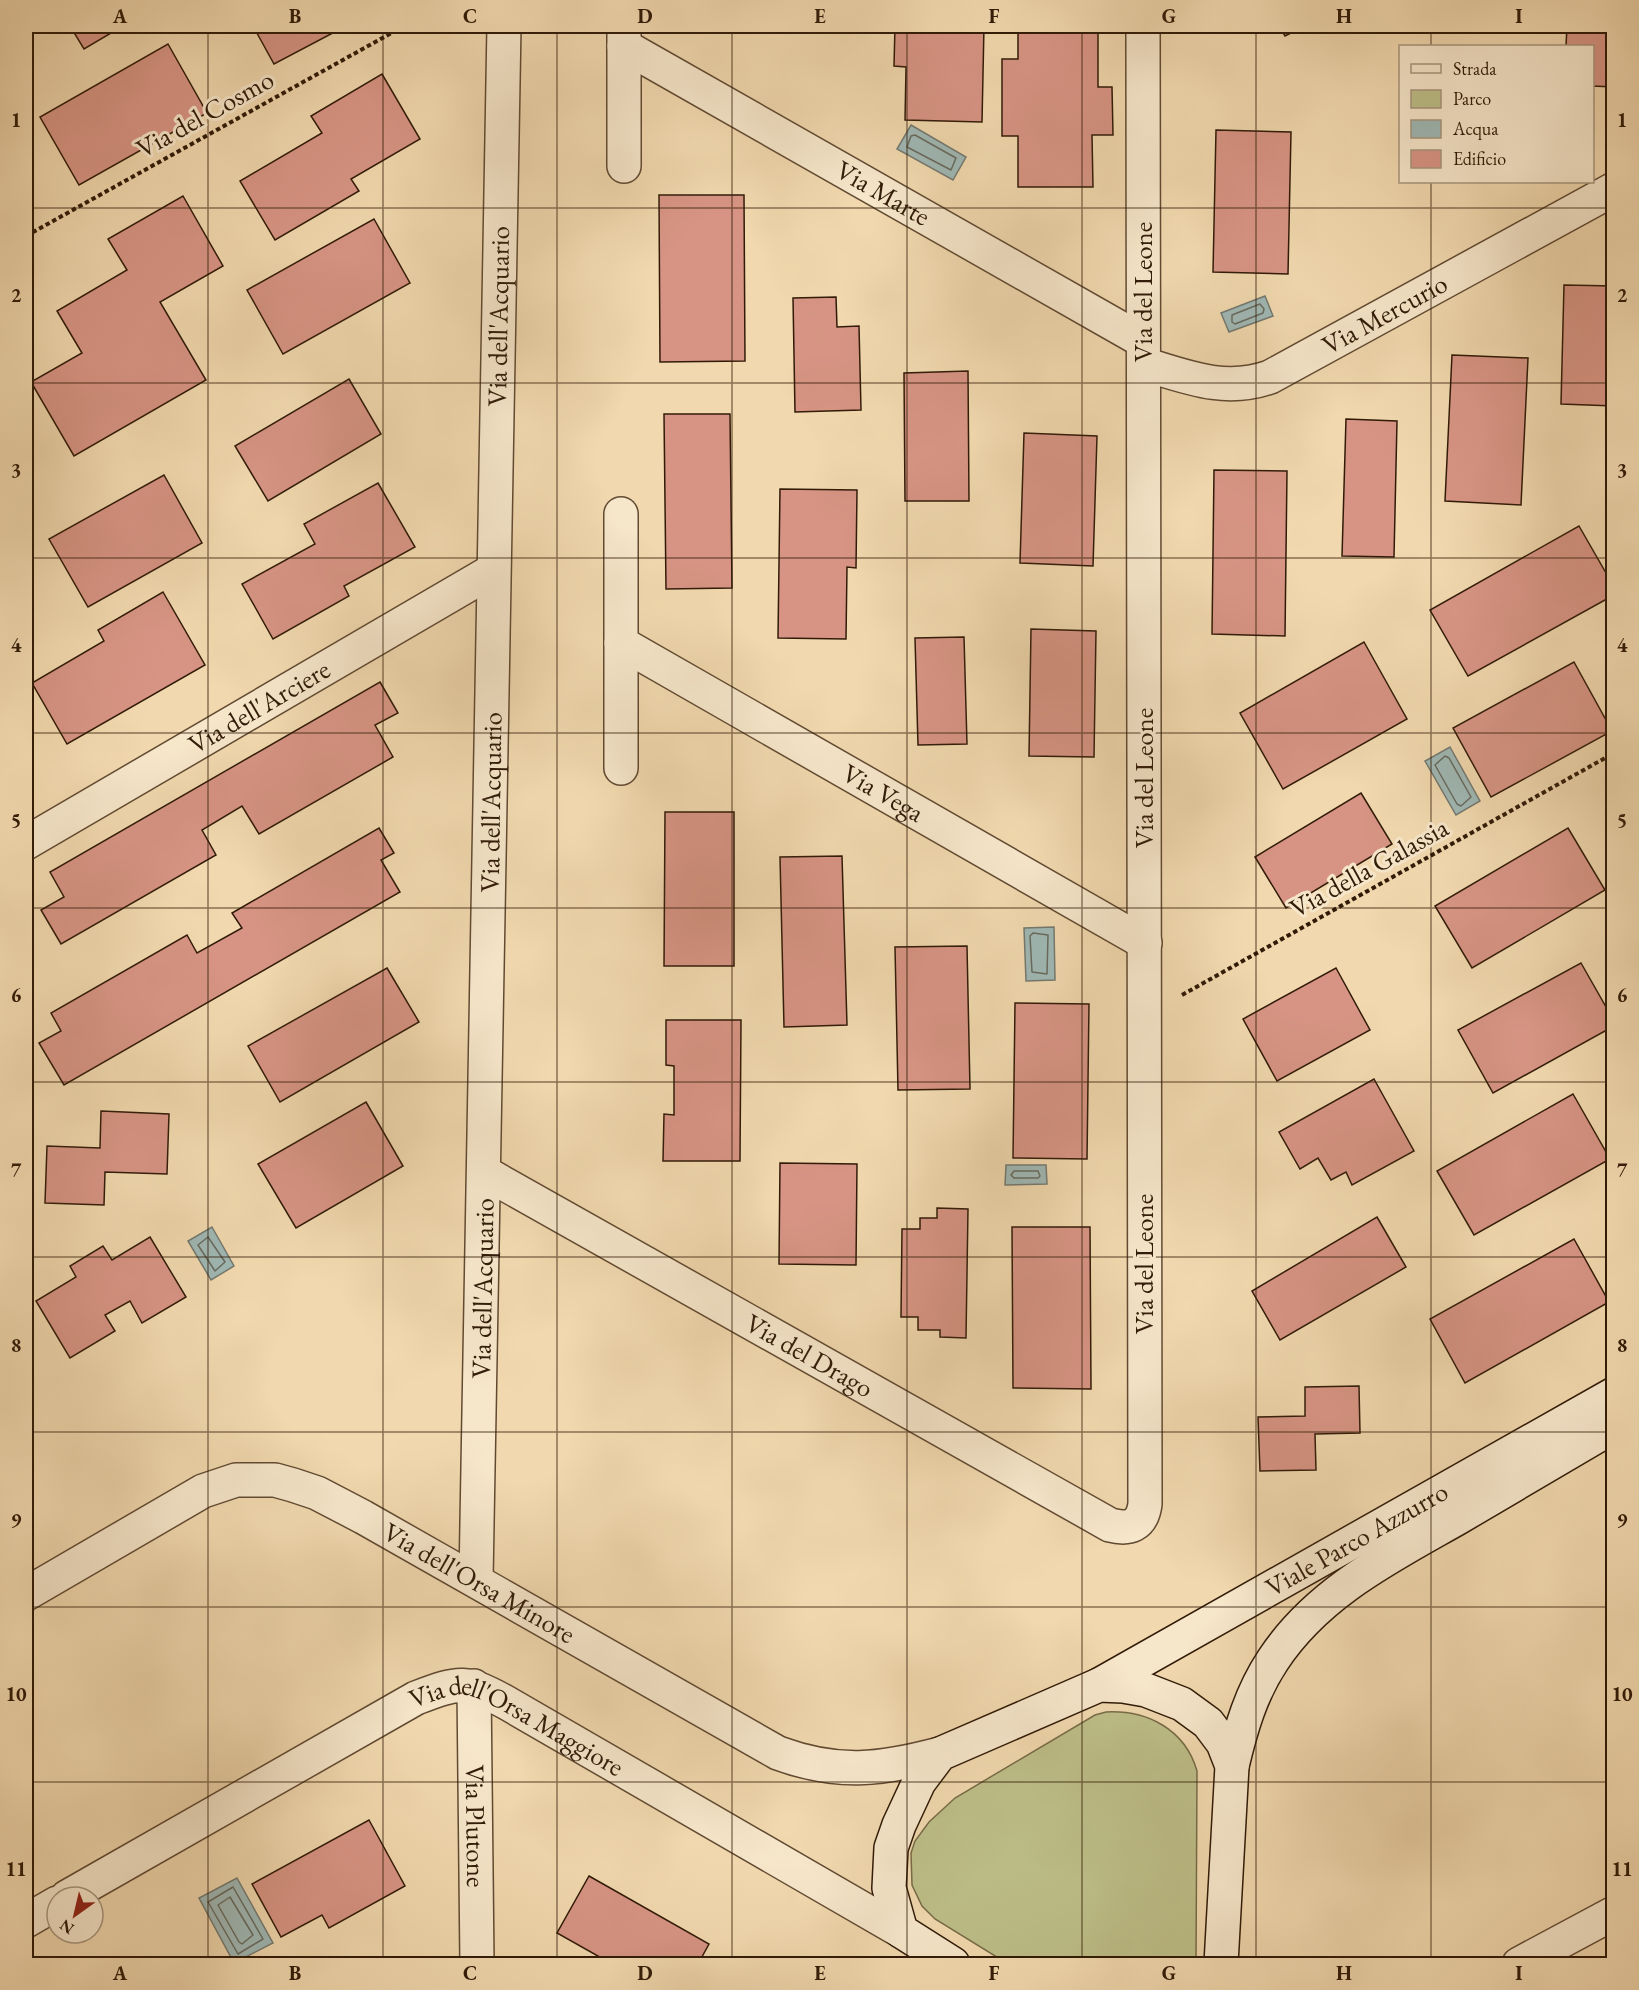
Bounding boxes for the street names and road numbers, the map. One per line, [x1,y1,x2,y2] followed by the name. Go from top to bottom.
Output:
[130,61,280,166] street label: Via del Cosmo
[830,152,937,233] street label: Via Marte
[1125,222,1160,362] street label: Via del Leone
[479,226,517,407] street label: Via dell'Acquario
[1316,265,1453,362] street label: Via Mercurio
[182,651,336,762] street label: Via dell'Arciere
[1126,708,1161,848] street label: Via del Leone
[472,712,509,893] street label: Via dell'Acquario
[836,755,931,830] street label: Via Vega
[1283,809,1455,926] street label: Via della Galassia
[1126,1194,1161,1334] street label: Via del Leone
[463,1198,502,1379] street label: Via dell'Acquario
[739,1305,880,1405] street label: Via del Drago
[1259,1473,1454,1604] street label: Viale Parco Azzurro
[377,1514,582,1651] street label: Via dell'Orsa Minore
[404,1667,630,1784] street label: Via dell'Orsa Maggiore
[458,1764,494,1888] street label: Via Plutone

